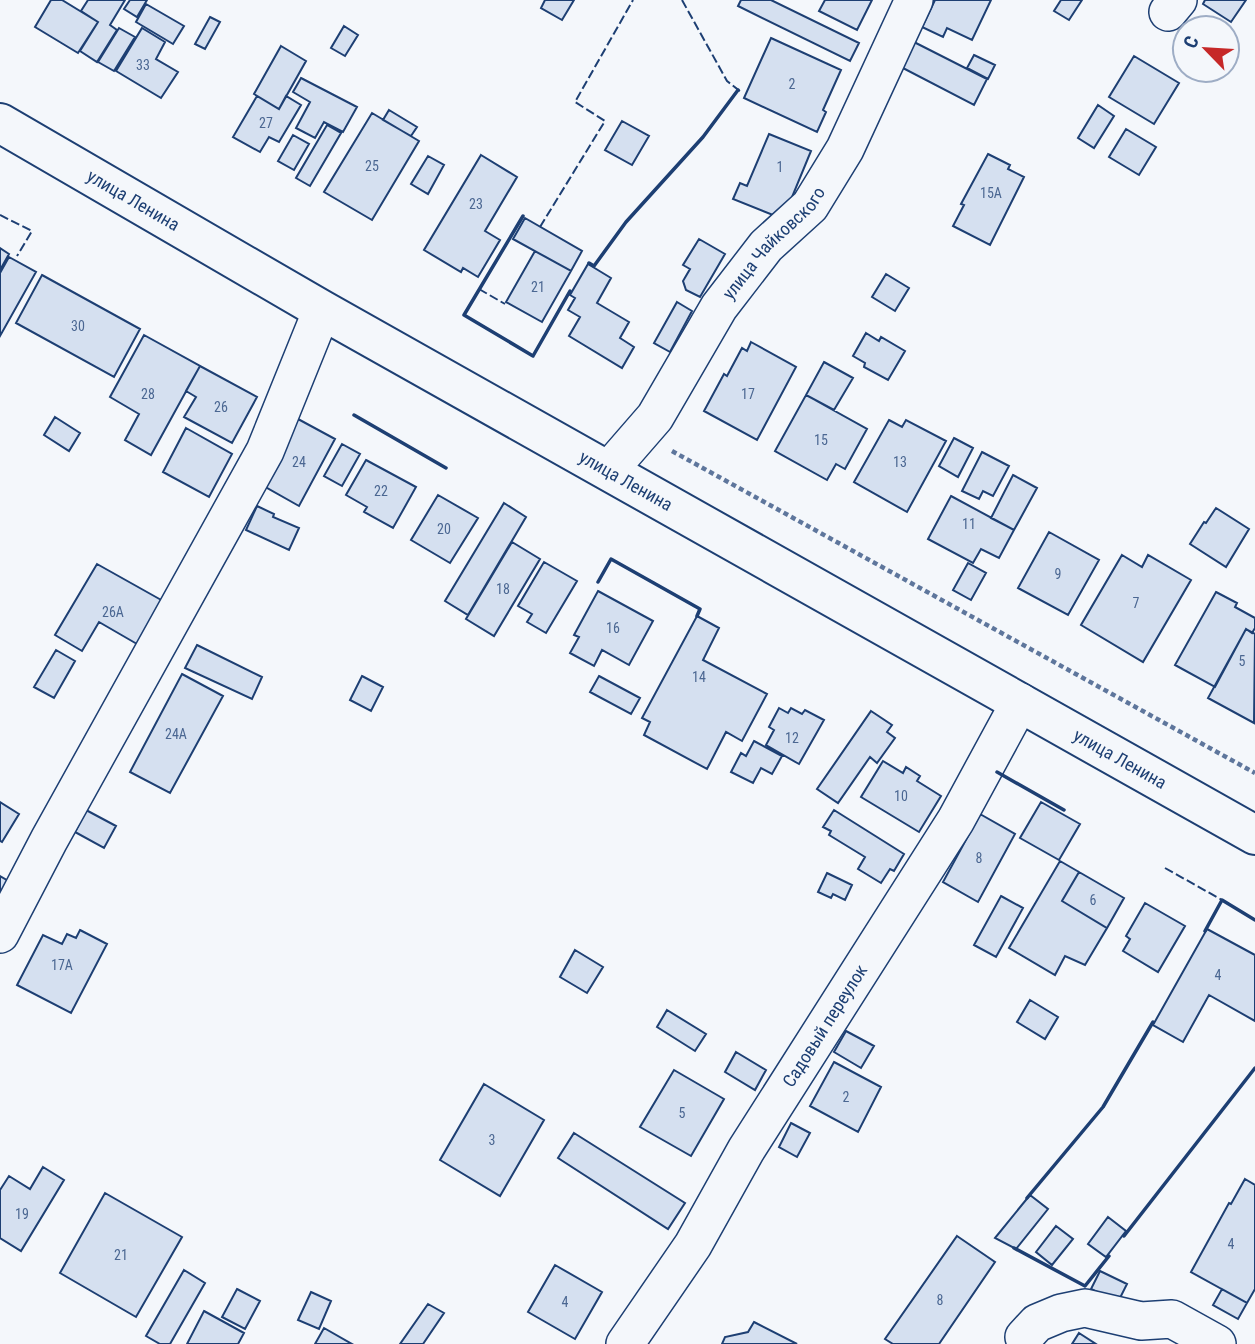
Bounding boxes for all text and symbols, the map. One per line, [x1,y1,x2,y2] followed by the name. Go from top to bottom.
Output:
[1171,14,1241,84] north arrow
[1178,32,1204,52] text: С
[136,57,150,73] house number: 33
[789,76,796,92] house number: 2
[259,115,273,131] house number: 27
[365,158,379,174] house number: 25
[777,159,783,175] house number: 1
[83,165,183,235] street label: улица Ленина
[718,183,829,303] street label: улица Чайковского
[980,185,1002,201] house number: 15А
[469,196,483,212] house number: 23
[531,279,545,295] house number: 21
[71,318,85,334] house number: 30
[141,386,155,402] house number: 28
[741,386,755,402] house number: 17
[214,399,228,415] house number: 26
[814,432,828,448] house number: 15
[576,446,676,515] street label: улица Ленина
[292,454,306,470] house number: 24
[893,454,907,470] house number: 13
[374,483,388,499] house number: 22
[962,516,976,532] house number: 11
[437,521,451,537] house number: 20
[1055,566,1061,582] house number: 9
[496,581,510,597] house number: 18
[1133,595,1140,611] house number: 7
[102,604,124,620] house number: 26А
[606,620,620,636] house number: 16
[1239,653,1246,669] house number: 5
[692,669,706,685] house number: 14
[1070,724,1170,793] street label: улица Ленина
[165,726,187,742] house number: 24А
[785,730,799,746] house number: 12
[894,788,908,804] house number: 10
[976,850,983,866] house number: 8
[1090,892,1097,908] house number: 6
[51,957,73,973] house number: 17А
[778,960,871,1091] street label: Садовый переулок
[1215,967,1222,983] house number: 4
[843,1089,850,1105] house number: 2
[679,1105,686,1121] house number: 5
[489,1132,495,1148] house number: 3
[15,1206,29,1222] house number: 19
[1228,1236,1235,1252] house number: 4
[114,1247,128,1263] house number: 21
[937,1292,944,1308] house number: 8
[562,1294,569,1310] house number: 4

